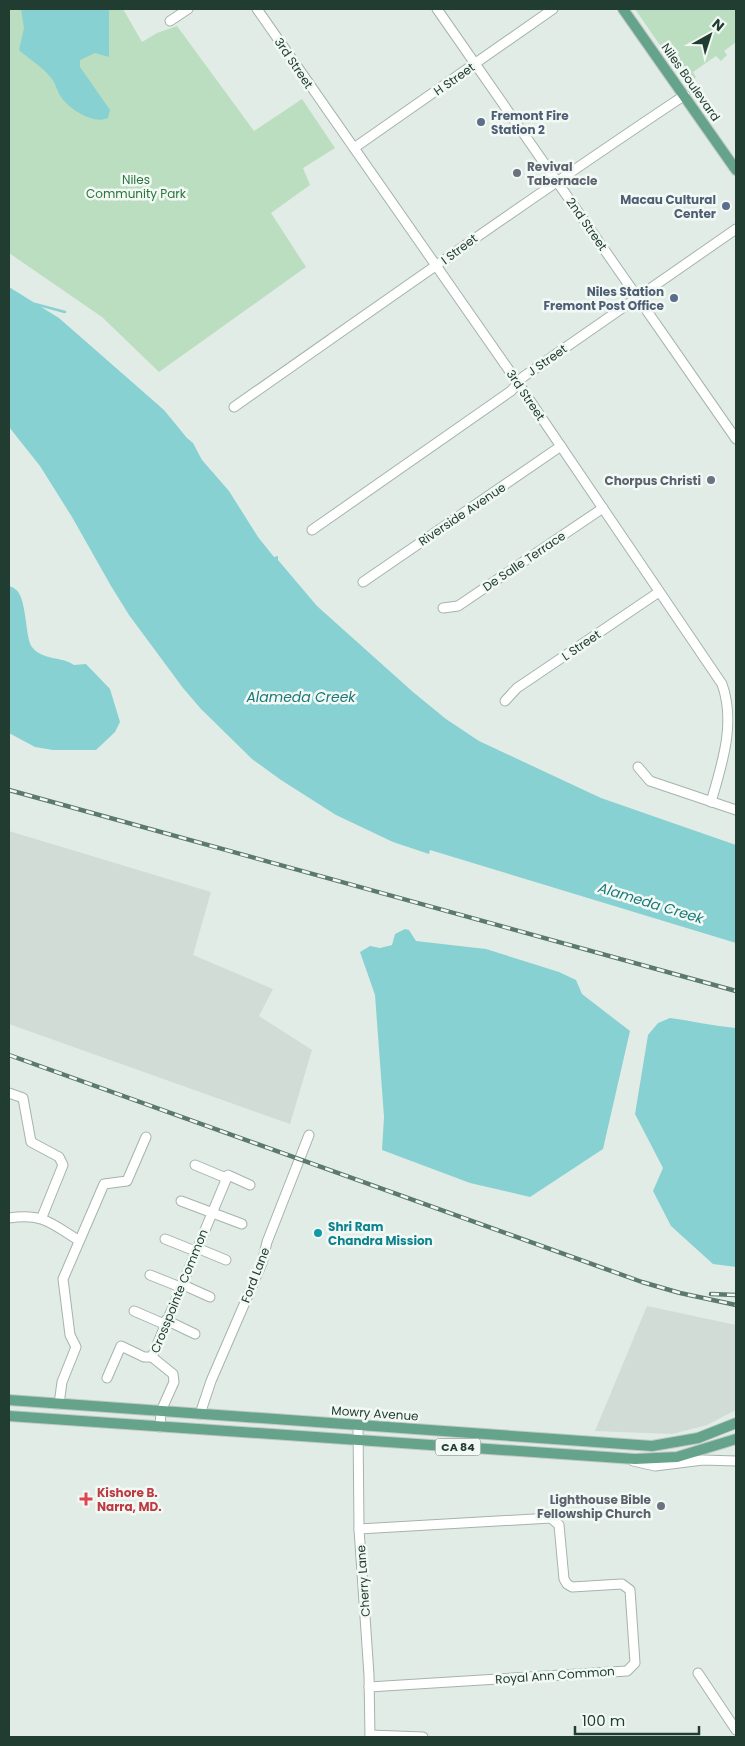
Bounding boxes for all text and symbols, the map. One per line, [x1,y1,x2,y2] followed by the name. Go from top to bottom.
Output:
[685,10,735,60] north arrow
[708,14,729,36] text: N
[271,34,317,92] street label: 3rd Street
[658,40,724,124] street label: Niles Boulevard
[430,59,478,99] street label: H Street
[491,107,569,138] place label: Fremont Fire Station 2
[475,116,487,128] marker: Fremont Fire Station 2
[527,158,598,189] place label: Revival Tabernacle
[511,167,523,179] marker: Revival Tabernacle
[86,171,187,202] park label: Niles Community Park
[620,191,716,222] place label: Macau Cultural Center
[563,194,611,254] street label: 2nd Street
[720,200,732,212] marker: Macau Cultural Center
[437,230,481,268] street label: I Street
[544,283,665,314] place label: Niles Station Fremont Post Office
[668,292,680,304] marker: Niles Station Fremont Post Office
[524,340,570,380] street label: J Street
[503,366,549,424] street label: 3rd Street
[604,472,701,489] place label: Chorpus Christi
[705,474,717,486] marker: Chorpus Christi
[415,478,509,550] street label: Riverside Avenue
[479,527,569,595] street label: De Salle Terrace
[558,626,604,664] street label: L Street
[245,687,356,707] water label: Alameda Creek
[595,877,707,929] water label: Alameda Creek
[328,1218,433,1249] place label: Shri Ram Chandra Mission
[146,1226,212,1356] street label: Crosspointe Common
[312,1227,324,1239] marker: Shri Ram Chandra Mission
[237,1245,273,1305] street label: Ford Lane
[331,1401,419,1425] street label: Mowry Avenue
[436,1438,480,1455] road number: CA 84
[97,1484,162,1515] place label: Kishore B. Narra, MD.
[537,1491,652,1522] place label: Lighthouse Bible Fellowship Church
[79,1492,93,1506] marker: Kishore B. Narra, MD.
[655,1500,667,1512] marker: Lighthouse Bible Fellowship Church
[352,1545,374,1617] street label: Cherry Lane
[495,1662,615,1688] street label: Royal Ann Common
[575,1704,699,1736] scale bar
[582,1710,625,1731] text: 100 m

